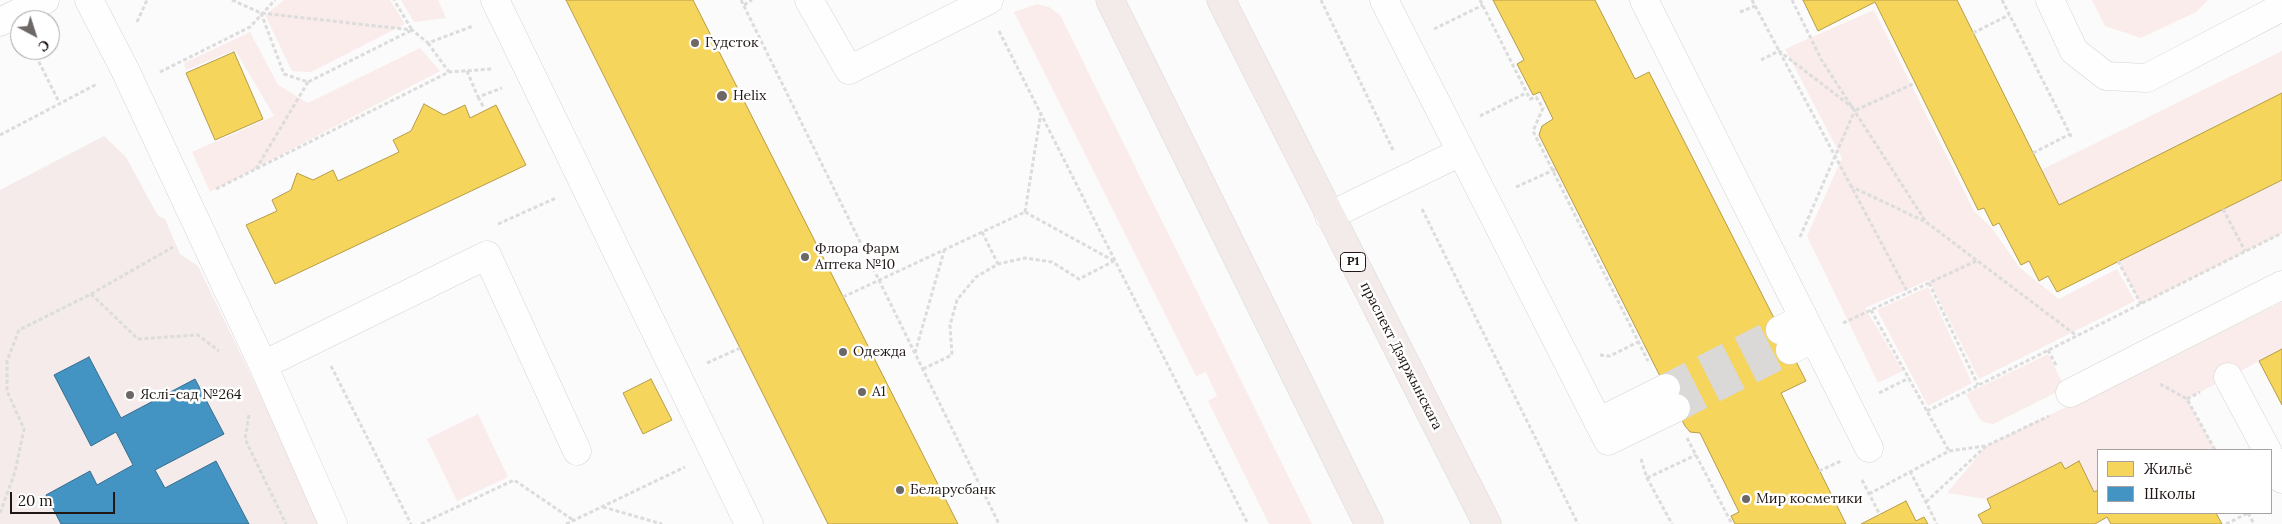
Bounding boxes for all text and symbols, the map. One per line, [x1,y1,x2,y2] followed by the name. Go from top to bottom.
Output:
[10,10,60,60] north arrow
[705,35,758,51] place label: Гудсток
[35,36,53,56] text: С
[689,37,701,49] marker: Гудсток
[733,88,766,104] place label: Helix
[715,89,729,103] marker: Helix
[815,241,900,274] place label: Флора Фарм Аптека №10
[799,251,811,263] marker: Флора Фарм Аптека №10
[1340,252,1366,272] road number: Р1
[1356,279,1446,433] street label: праспект Дзяржынскага
[853,344,906,360] place label: Одежда
[837,346,849,358] marker: Одежда
[872,384,886,400] place label: A1
[856,386,868,398] marker: A1
[140,387,242,403] place label: Яслі-сад №264
[124,389,136,401] marker: Яслі-сад №264
[2097,449,2272,514] legend
[2144,459,2192,478] text: Жильё
[12,482,118,514] scale bar
[910,482,996,498] place label: Беларусбанк
[894,484,906,496] marker: Беларусбанк
[2144,484,2196,503] text: Школы
[18,491,53,510] text: 20 m
[1756,491,1863,507] place label: Мир косметики
[1740,493,1752,505] marker: Мир косметики

